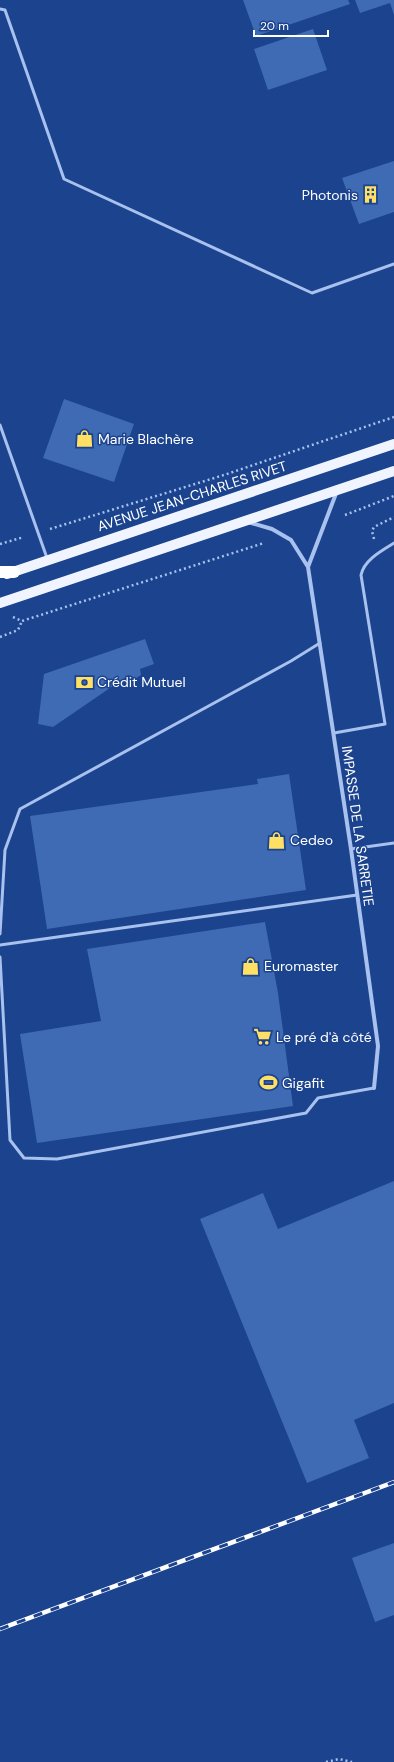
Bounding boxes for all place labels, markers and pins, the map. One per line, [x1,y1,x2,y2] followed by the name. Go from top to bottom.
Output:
[361,185,381,205] building icon: Photonis
[302,186,358,204] place label: Photonis
[75,429,95,449] shop icon: Marie Blachère
[98,430,194,448] place label: Marie Blachère
[74,672,94,692] bank icon: Crédit Mutuel
[97,673,186,691] place label: Crédit Mutuel
[267,830,287,850] shop icon: Cedeo
[290,831,333,849] place label: Cedeo
[241,956,261,976] shop icon: Euromaster
[264,957,338,975] place label: Euromaster
[253,1027,273,1047] supermarket icon: Le pré d'à côté
[276,1028,372,1046] place label: Le pré d'à côté
[259,1073,279,1093] sports icon: Gigafit
[282,1074,325,1092] place label: Gigafit

